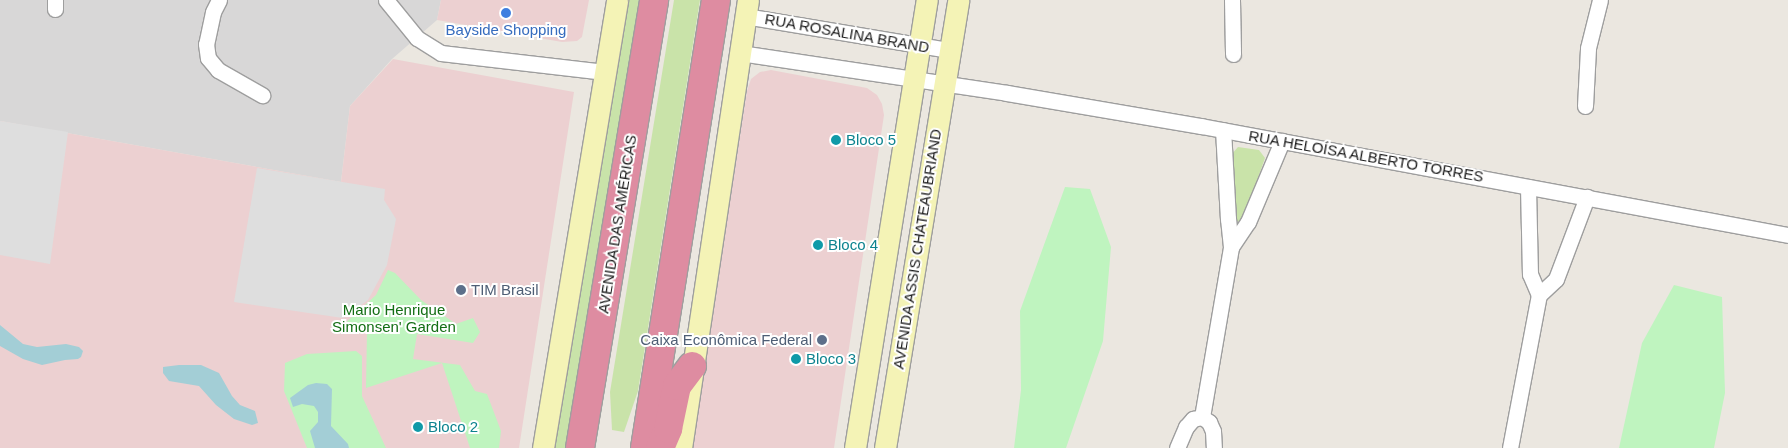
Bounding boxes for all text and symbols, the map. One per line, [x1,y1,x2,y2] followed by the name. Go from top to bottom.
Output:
[500,7,512,19] marker: Bayside Shopping
[763,10,931,56] street label: RUA ROSALINA BRAND
[446,21,566,39] place label: Bayside Shopping
[1246,126,1486,186] street label: RUA HELOÍSA ALBERTO TORRES
[889,127,945,371] street label: AVENIDA ASSIS CHATEAUBRIAND
[846,131,896,149] place label: Bloco 5
[594,133,640,315] street label: AVENIDA DAS AMÉRICAS
[830,134,842,146] marker: Bloco 5
[828,236,878,254] place label: Bloco 4
[812,239,824,251] marker: Bloco 4
[471,281,538,299] place label: TIM Brasil
[455,284,467,296] marker: TIM Brasil
[332,300,456,335] park label: Mario Henrique Simonsen' Garden
[640,331,812,349] place label: Caixa Econômica Federal
[816,334,828,346] marker: Caixa Econômica Federal
[806,350,856,368] place label: Bloco 3
[790,353,802,365] marker: Bloco 3
[428,418,478,436] place label: Bloco 2
[412,421,424,433] marker: Bloco 2

